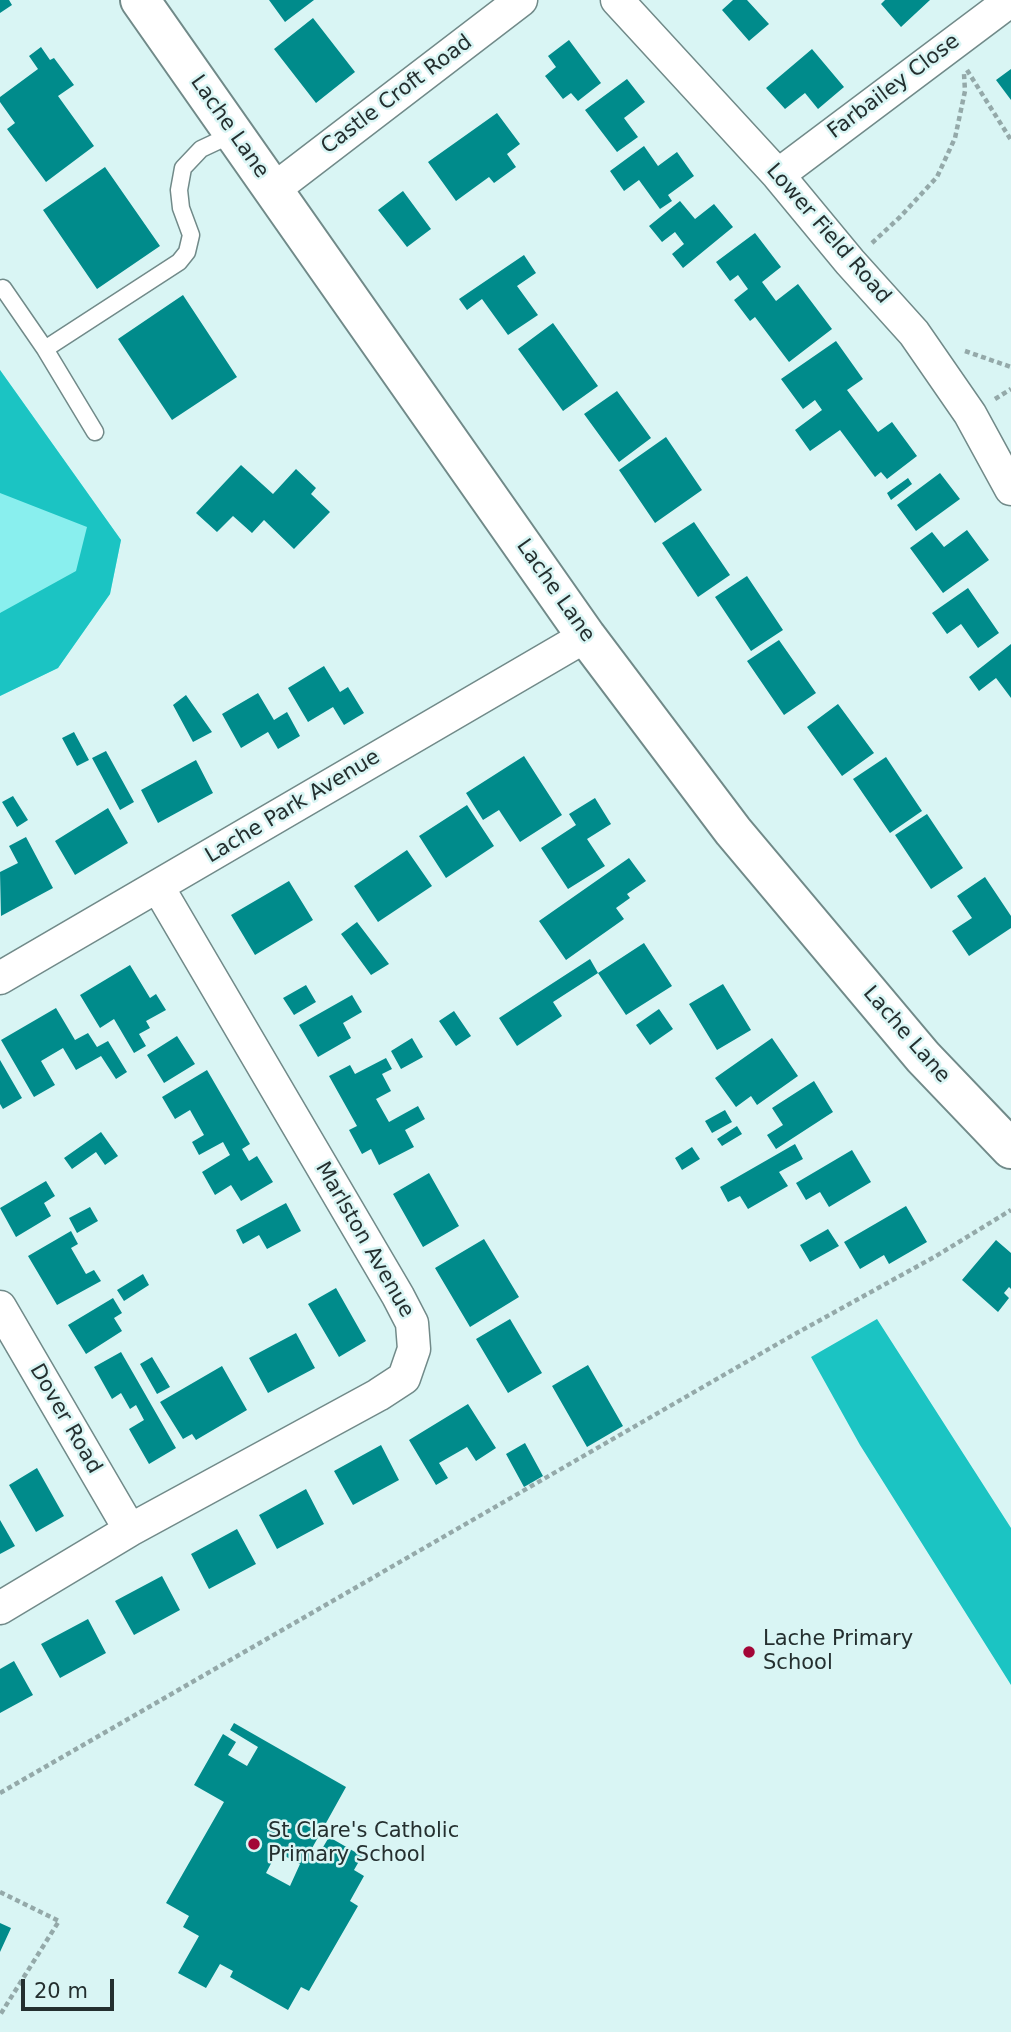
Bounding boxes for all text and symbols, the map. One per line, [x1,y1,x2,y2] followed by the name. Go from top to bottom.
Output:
[823,29,965,145] street label: Farbailey Close
[317,30,477,160] street label: Castle Croft Road
[184,71,274,183] street label: Lache Lane
[760,159,896,309] street label: Lower Field Road
[510,535,600,647] street label: Lache Lane
[201,745,385,869] street label: Lache Park Avenue
[857,982,955,1088] street label: Lache Lane
[309,1158,419,1322] street label: Marlston Avenue
[23,1360,107,1478] street label: Dover Road
[763,1627,913,1677] place label: Lache Primary School
[741,1644,757,1660] marker: Lache Primary School
[268,1819,459,1869] place label: St Clare's Catholic Primary School
[246,1836,262,1852] marker: St Clare's Catholic Primary School
[24,1966,117,2010] scale bar
[34,1979,88,2003] text: 20 m

